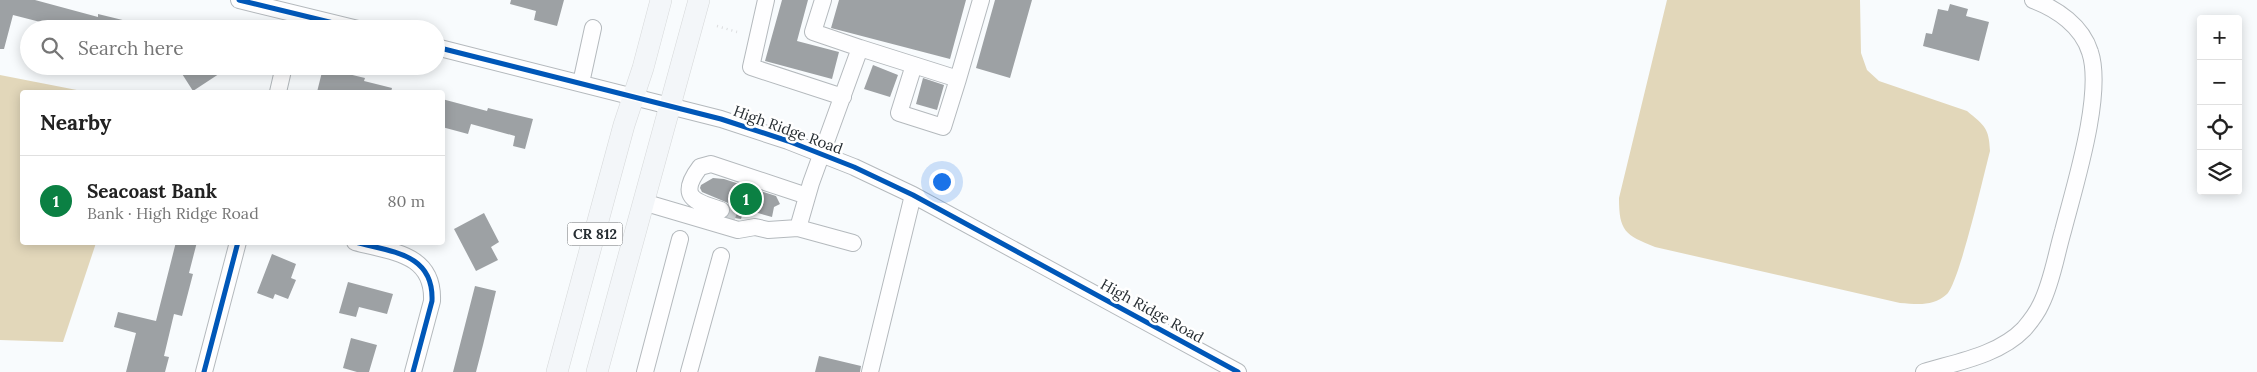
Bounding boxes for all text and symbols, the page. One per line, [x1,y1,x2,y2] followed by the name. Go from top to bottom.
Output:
[2197,15,2242,195] map controls
[2197,15,2242,60] button: +
[20,20,445,75] search box
[38,34,66,62] icon: search
[78,36,184,60] text: Search here
[2197,60,2242,105] button: −
[731,101,846,158] street label: High Ridge Road
[2197,105,2242,150] button: locate
[40,109,111,136] text: Nearby
[2197,150,2242,195] button: layers
[929,169,955,195] your location
[87,179,217,203] text: Seacoast Bank
[730,180,762,218] pin: 1
[53,191,59,211] text: 1
[388,191,425,211] text: 80 m
[87,203,259,223] text: Bank · High Ridge Road
[568,222,622,245] road number: CR 812
[1097,274,1207,347] street label: High Ridge Road

